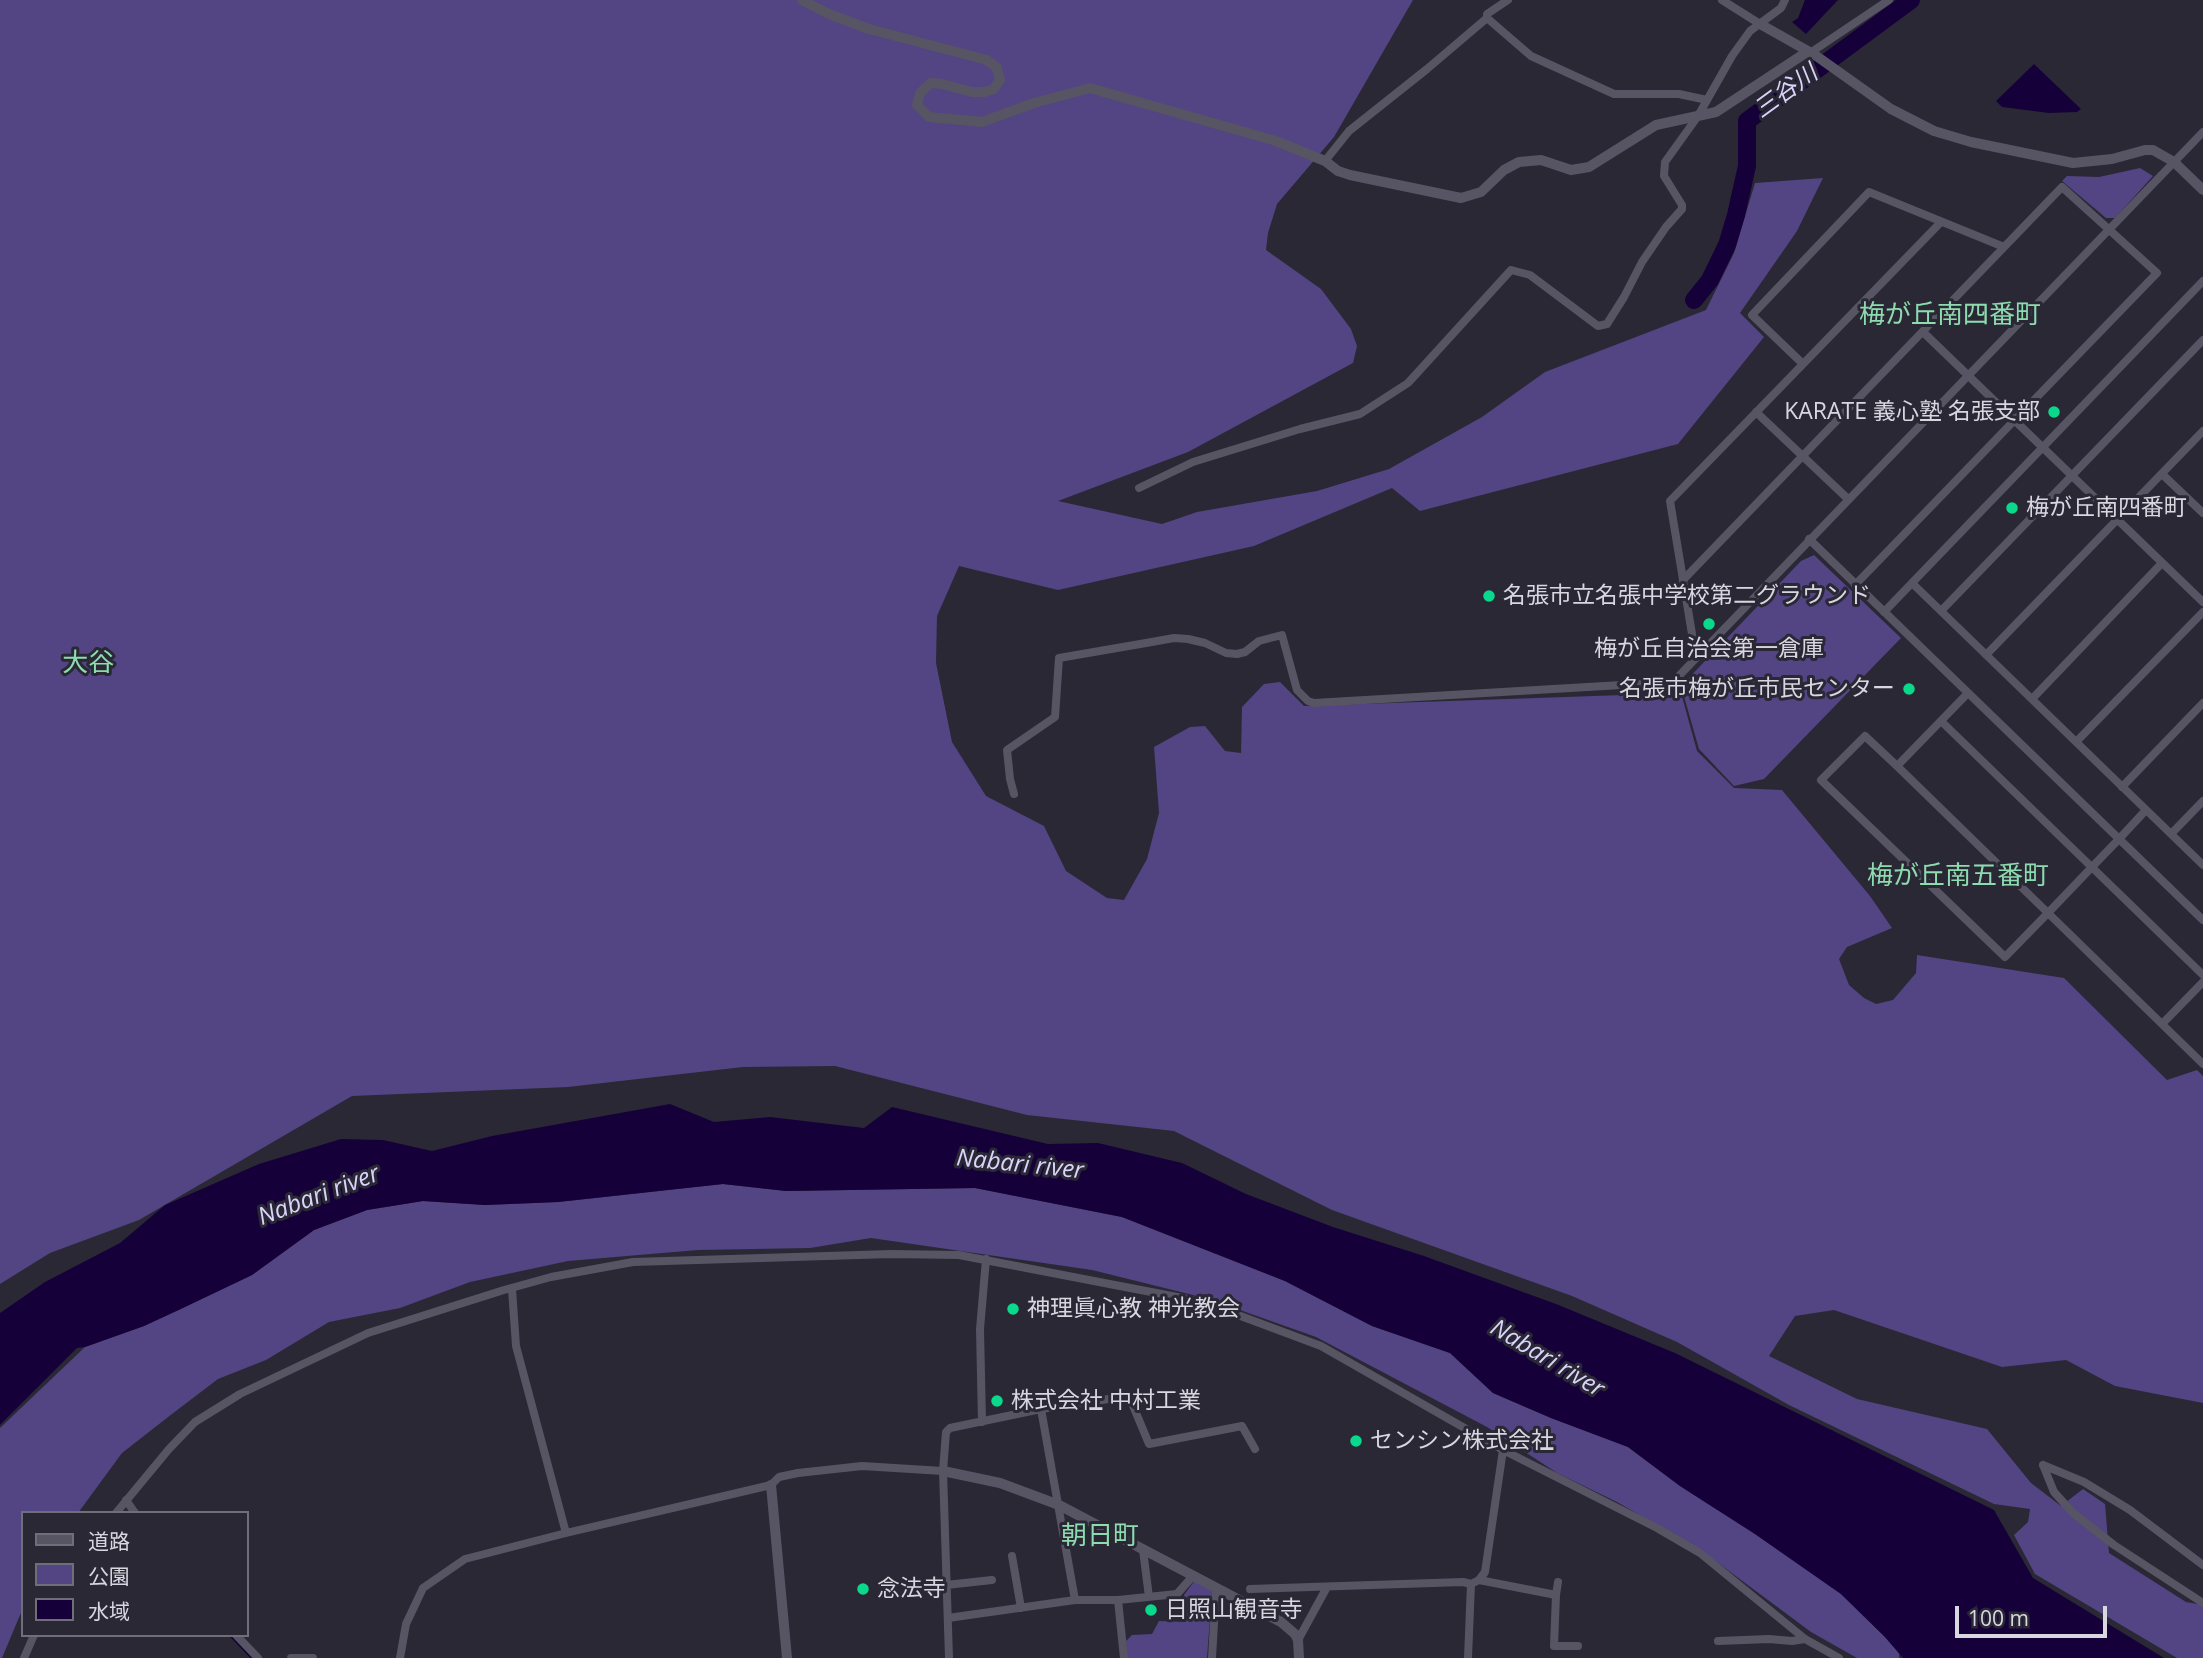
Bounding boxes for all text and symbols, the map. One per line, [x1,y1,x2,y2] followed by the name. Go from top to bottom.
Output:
[1748,59,1824,125] water label: 三谷川
[1859,300,2041,332] district label: 梅が丘南四番町
[1784,398,2040,426] place label: KARATE 義心塾 名張支部
[2046,404,2062,420] marker: KARATE 義心塾 名張支部
[2026,494,2187,522] place label: 梅が丘南四番町
[2004,500,2020,516] marker: 梅が丘南四番町
[1503,582,1871,610] place label: 名張市立名張中学校第二グラウンド
[1481,588,1497,604] marker: 名張市立名張中学校第二グラウンド
[1701,616,1717,632] marker: 梅が丘自治会第一倉庫
[1594,635,1824,663] place label: 梅が丘自治会第一倉庫
[62,648,114,680] district label: 大谷
[1619,675,1895,703] place label: 名張市梅が丘市民センター
[1901,681,1917,697] marker: 名張市梅が丘市民センター
[1867,861,2049,893] district label: 梅が丘南五番町
[955,1144,1085,1186] water label: Nabari river
[254,1160,384,1232] water label: Nabari river
[1027,1295,1240,1323] place label: 神理眞心教 神光教会
[1005,1301,1021,1317] marker: 神理眞心教 神光教会
[1485,1314,1609,1404] water label: Nabari river
[1011,1387,1201,1415] place label: 株式会社 中村工業
[989,1393,1005,1409] marker: 株式会社 中村工業
[1370,1427,1554,1455] place label: センシン株式会社
[1348,1433,1364,1449] marker: センシン株式会社
[21,1511,248,1637] legend
[1061,1521,1139,1553] district label: 朝日町
[88,1527,130,1555] text: 道路
[88,1562,130,1590] text: 公園
[877,1575,946,1603] place label: 念法寺
[855,1581,871,1597] marker: 念法寺
[1958,1592,2110,1636] scale bar
[1165,1596,1303,1624] place label: 日照山観音寺
[88,1597,130,1625] text: 水域
[1143,1602,1159,1618] marker: 日照山観音寺
[1968,1604,2029,1632] text: 100 m

